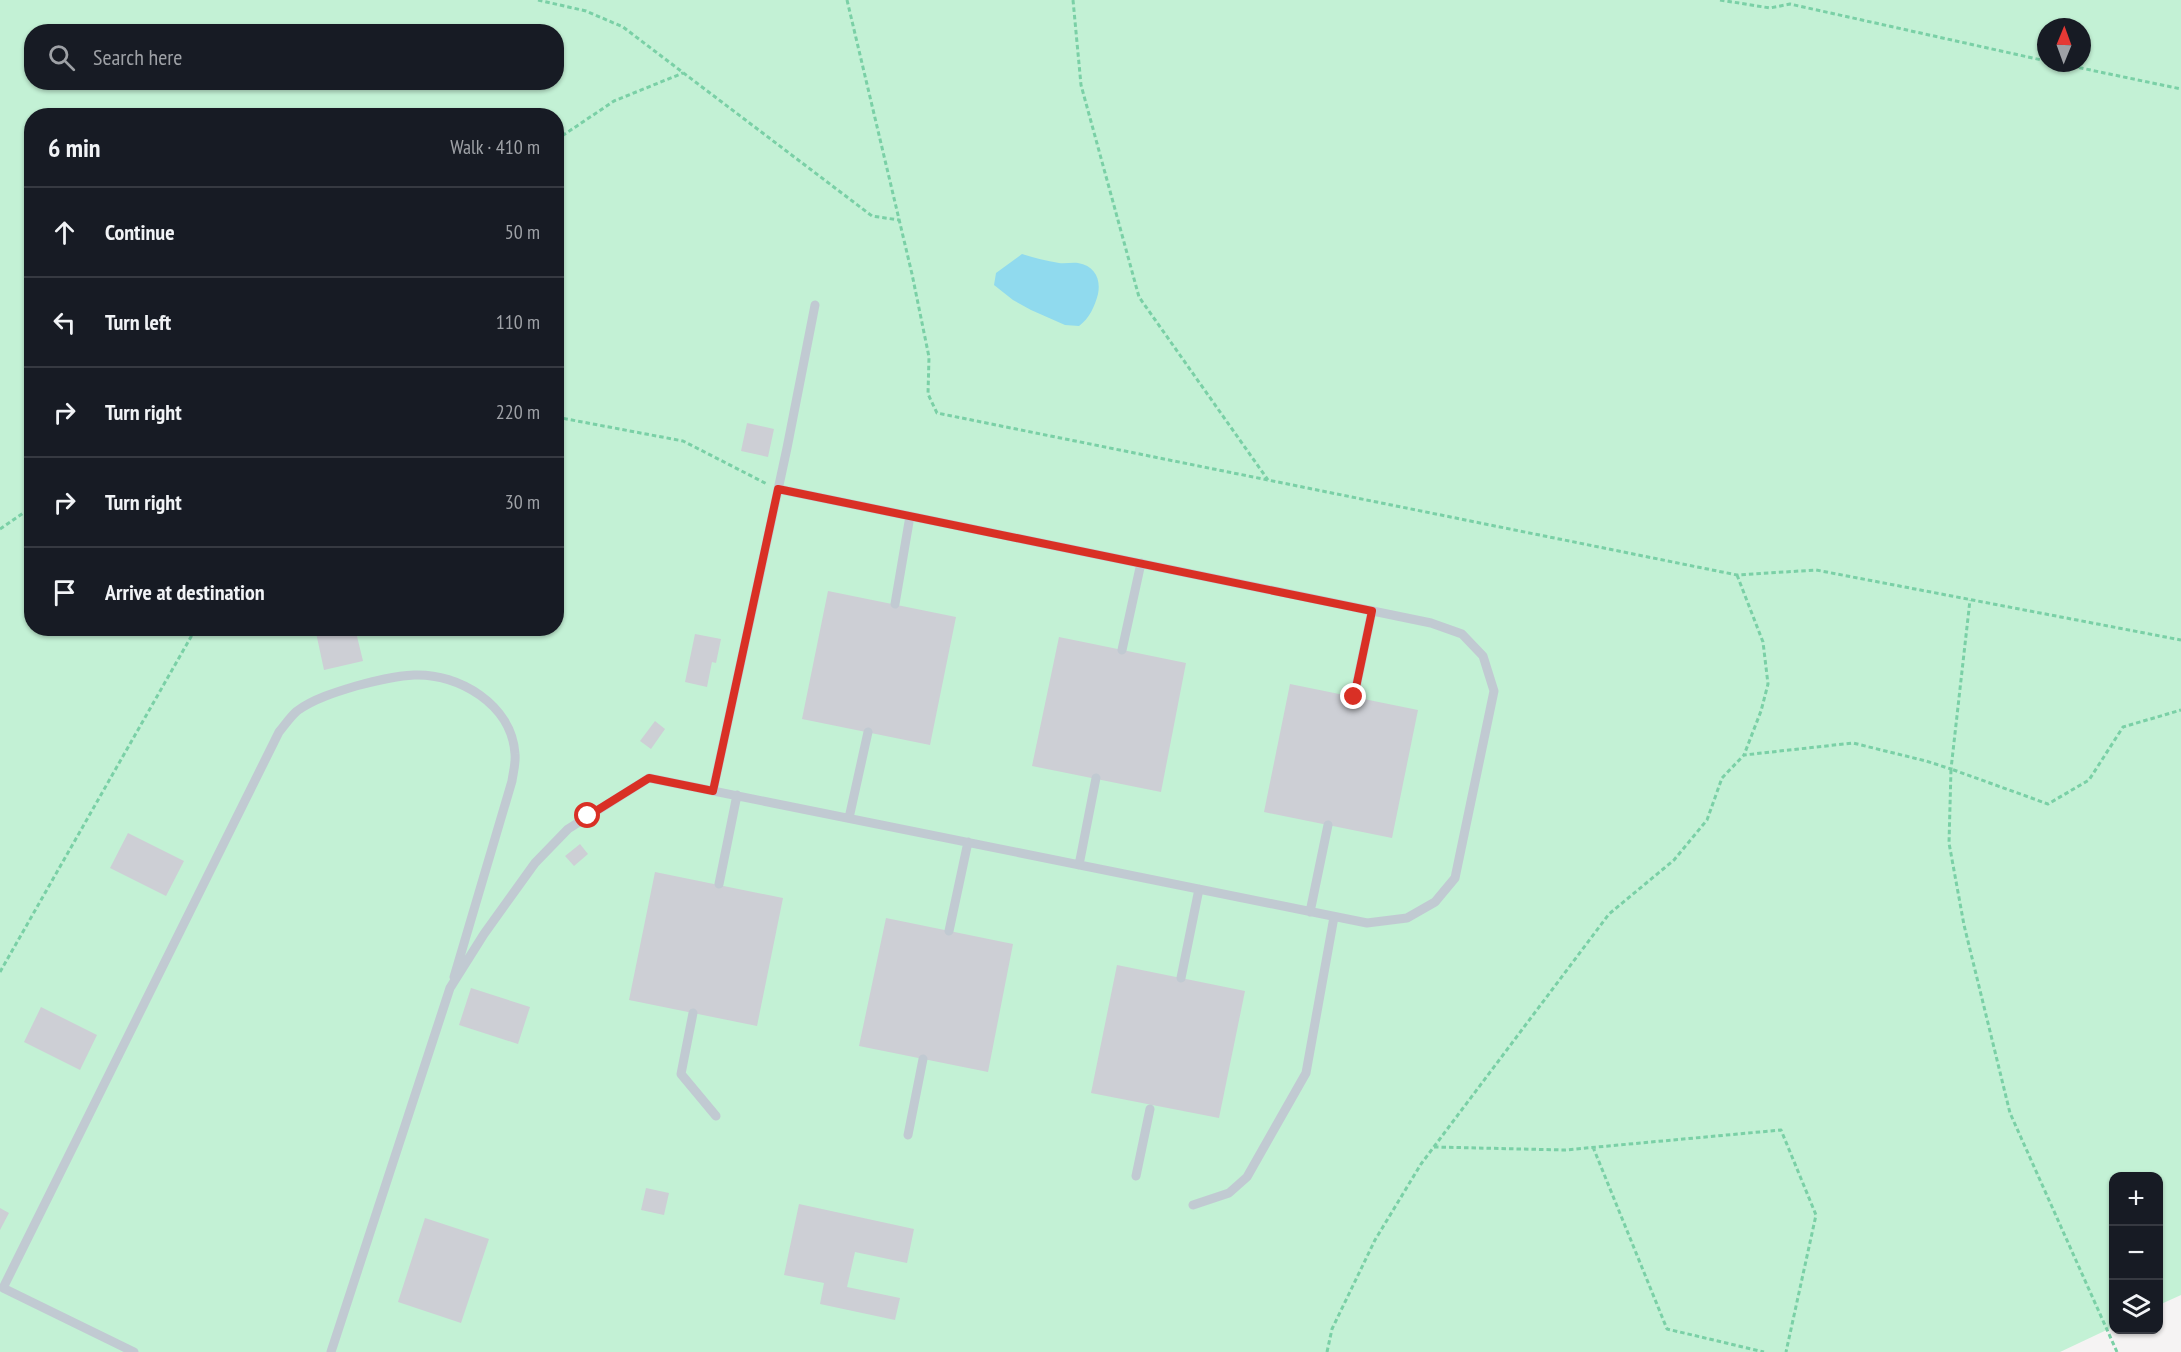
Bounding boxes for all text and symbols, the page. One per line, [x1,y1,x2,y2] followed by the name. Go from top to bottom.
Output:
[2037,18,2091,72] north arrow
[24,24,564,90] search box
[45,41,78,74] icon: search
[93,43,182,71] text: Search here
[48,131,101,164] text: 6 min
[450,134,540,160] text: Walk · 410 m
[48,216,81,249] icon: ahead
[105,218,175,246] text: Continue
[505,219,540,245] text: 50 m
[48,306,81,339] icon: left
[105,308,171,336] text: Turn left
[496,309,540,335] text: 110 m
[48,396,81,429] icon: right
[105,398,182,426] text: Turn right
[496,399,540,425] text: 220 m
[48,486,81,519] icon: right
[105,488,182,516] text: Turn right
[505,489,540,515] text: 30 m
[48,576,81,609] icon: arrive
[105,578,265,606] text: Arrive at destination
[1340,683,1366,709] route end
[574,802,600,828] route start
[2109,1172,2163,1334] map controls
[2109,1172,2163,1226] button: +
[2109,1226,2163,1280] button: −
[2109,1280,2163,1334] button: layers

